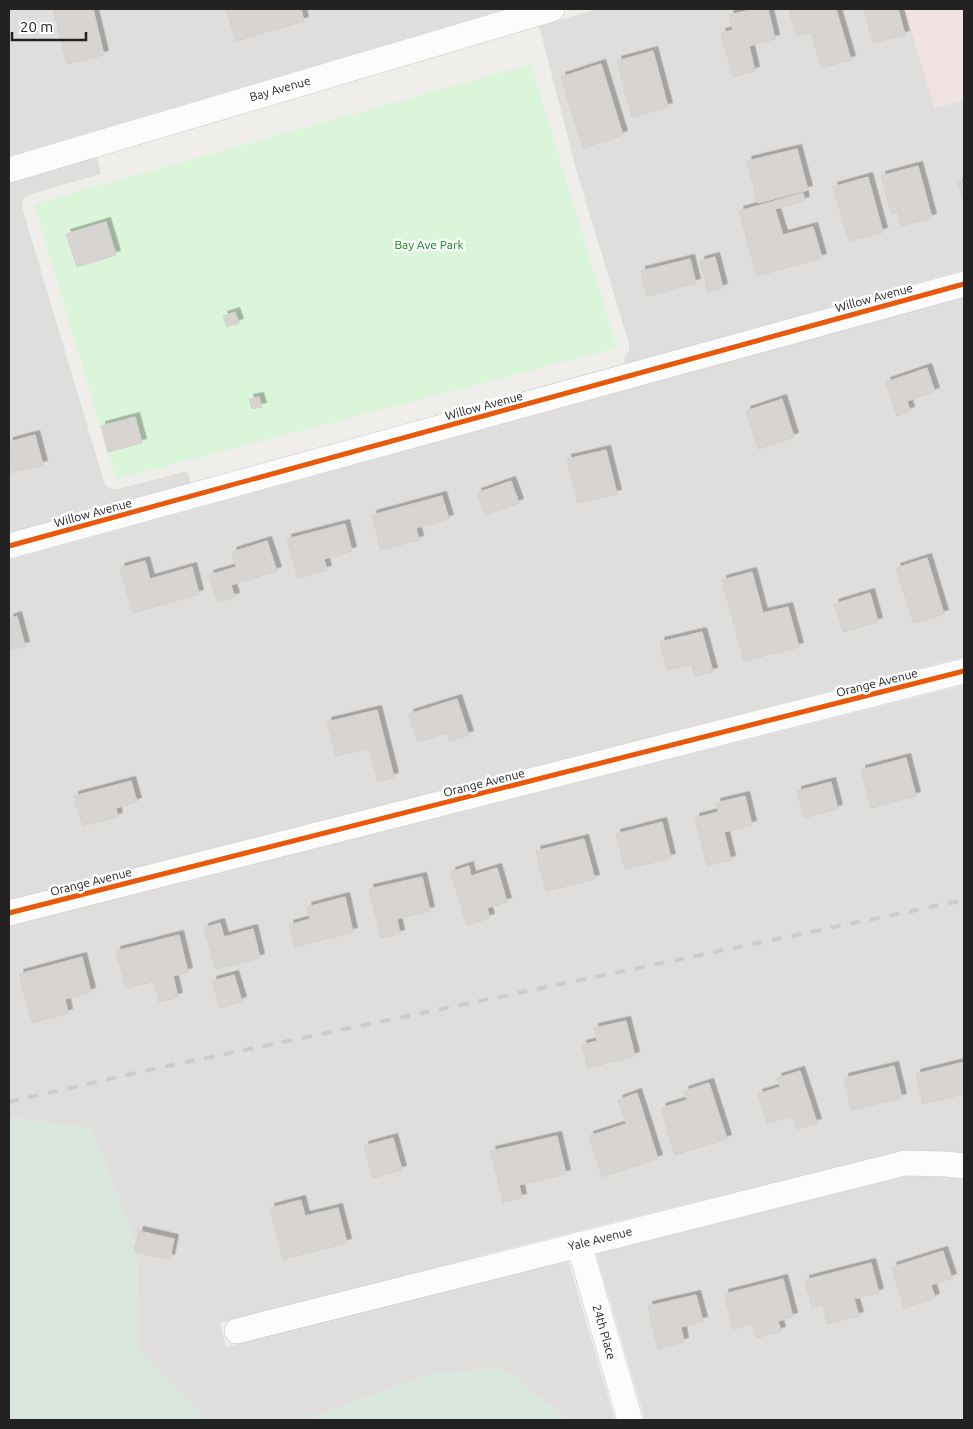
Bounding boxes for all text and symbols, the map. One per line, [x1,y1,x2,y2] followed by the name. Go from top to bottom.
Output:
[12,10,86,42] scale bar
[20,18,53,35] text: 20 m
[248,74,312,103] street label: Bay Avenue
[394,238,464,251] park label: Bay Ave Park
[834,281,914,314] street label: Willow Avenue
[444,389,524,422] street label: Willow Avenue
[53,496,133,529] street label: Willow Avenue
[835,666,919,699] street label: Orange Avenue
[442,766,526,799] street label: Orange Avenue
[49,865,133,898] street label: Orange Avenue
[566,1224,633,1253] street label: Yale Avenue
[590,1303,619,1361] street label: 24th Place

